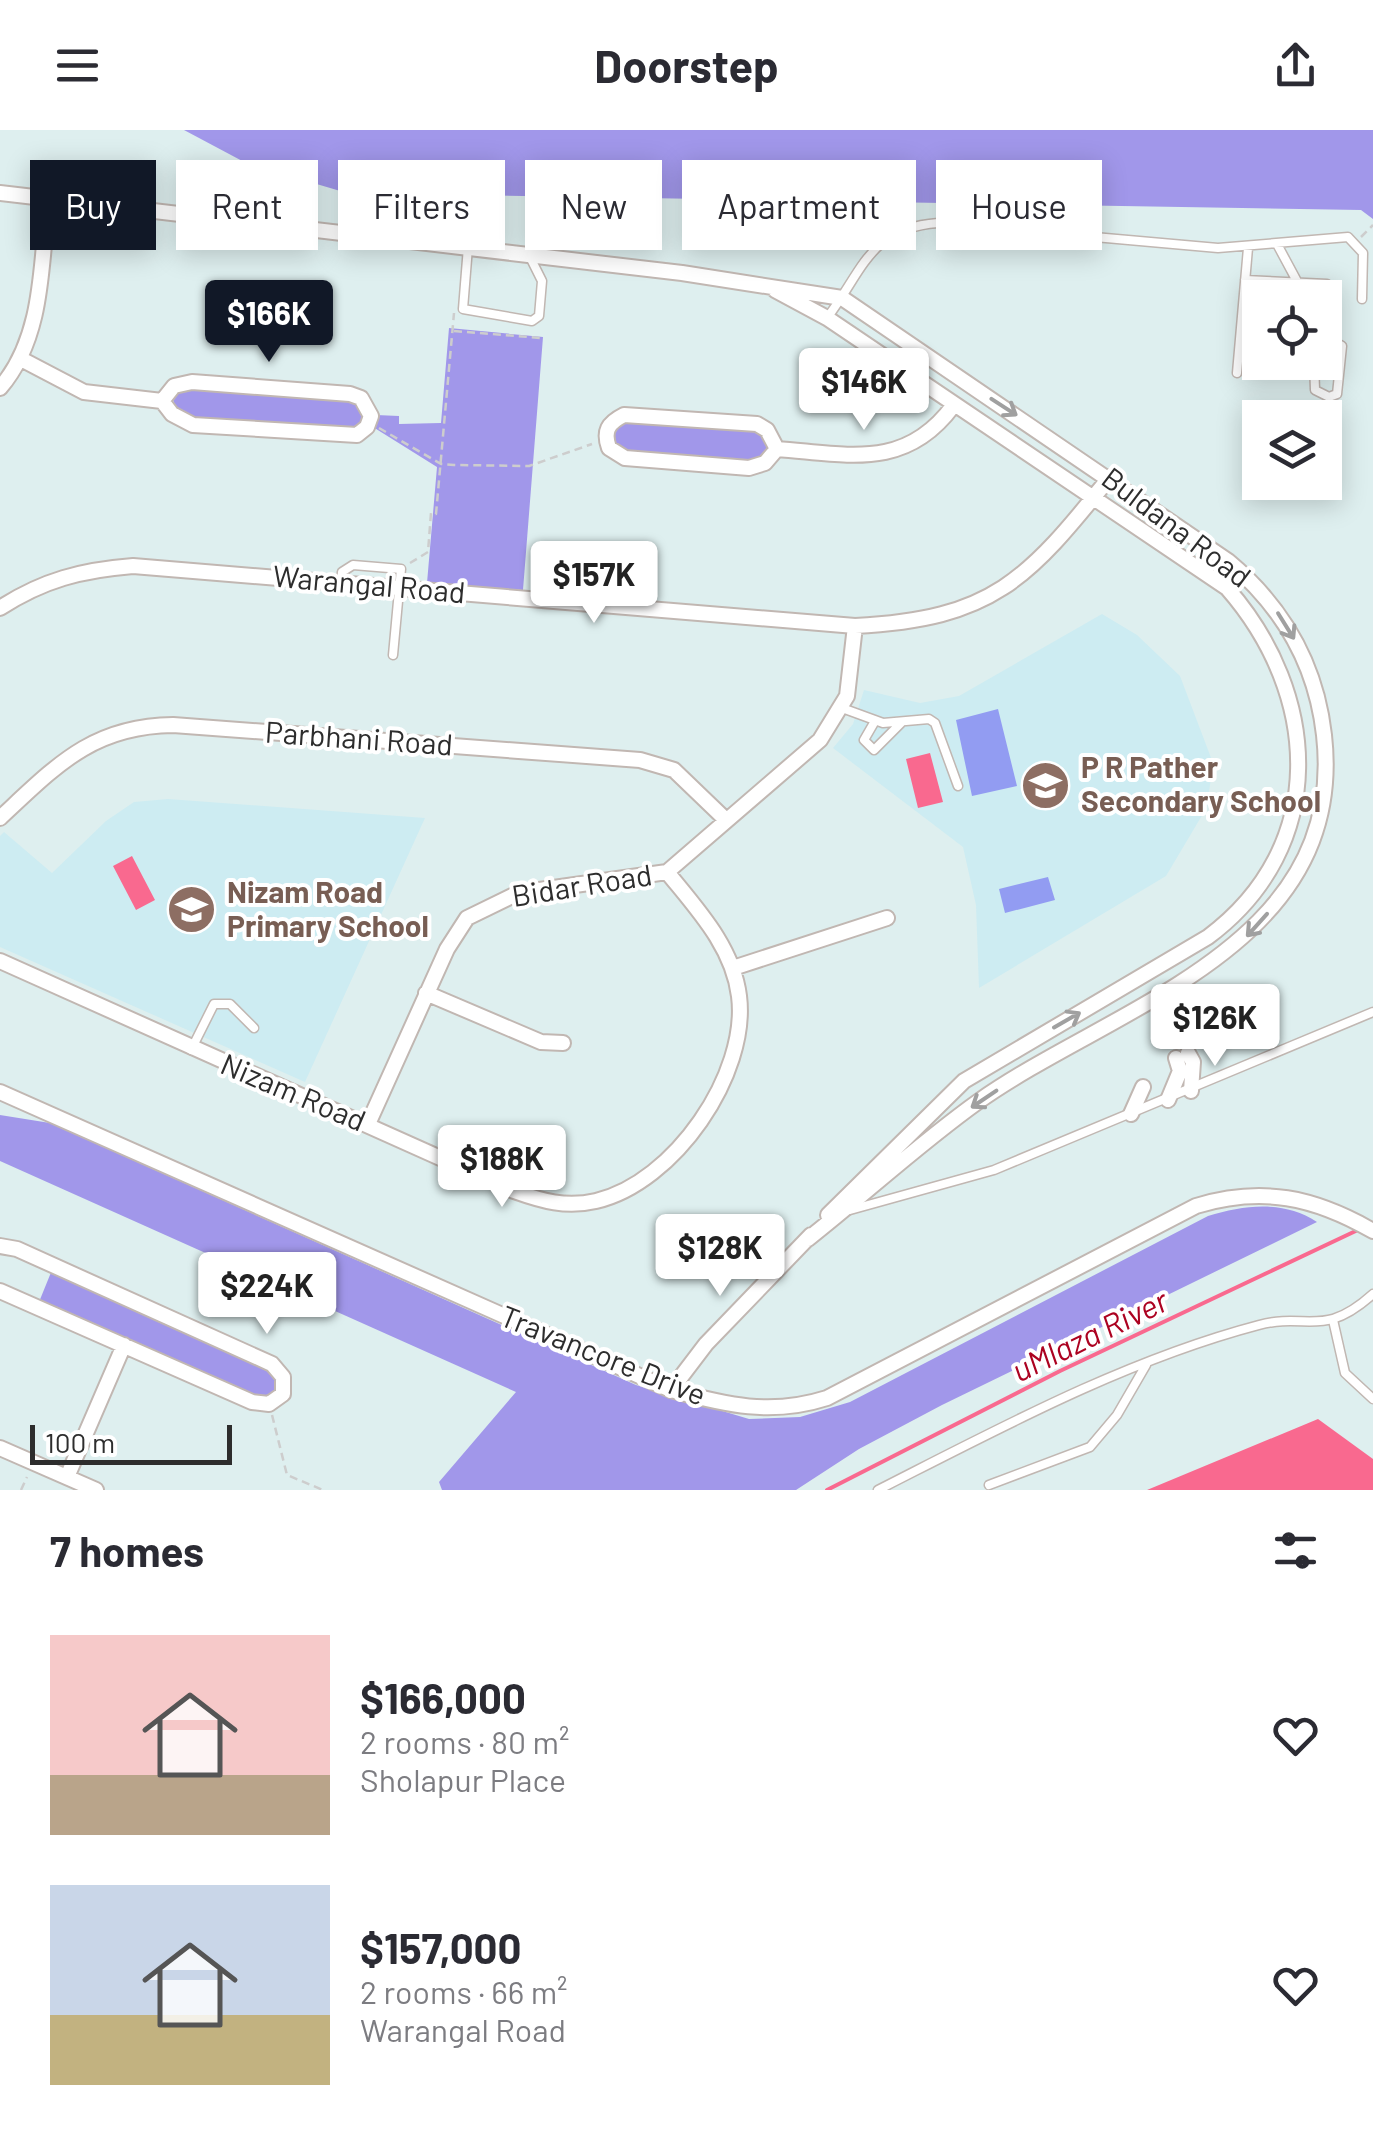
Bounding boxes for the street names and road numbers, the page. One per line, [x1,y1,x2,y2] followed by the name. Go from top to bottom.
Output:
[1096,459,1259,594] street label: Buldana Road
[271,557,467,609] street label: Warangal Road
[264,712,454,762] street label: Parbhani Road
[509,855,654,913] street label: Bidar Road
[216,1045,372,1138] street label: Nizam Road
[496,1297,712,1412] street label: Travancore Drive

